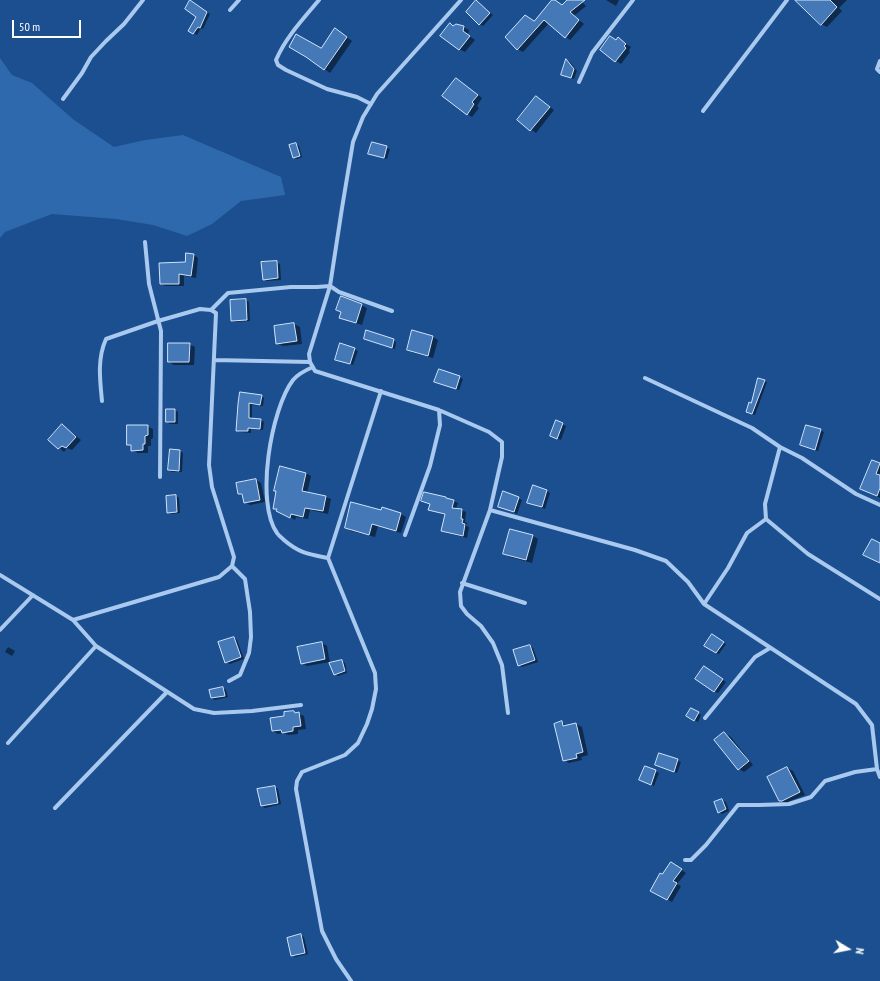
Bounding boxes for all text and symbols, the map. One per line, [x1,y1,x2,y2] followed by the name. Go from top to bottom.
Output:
[14,12,83,38] scale bar
[19,19,40,34] text: 50 m
[828,929,868,969] north arrow
[852,947,867,955] text: N

